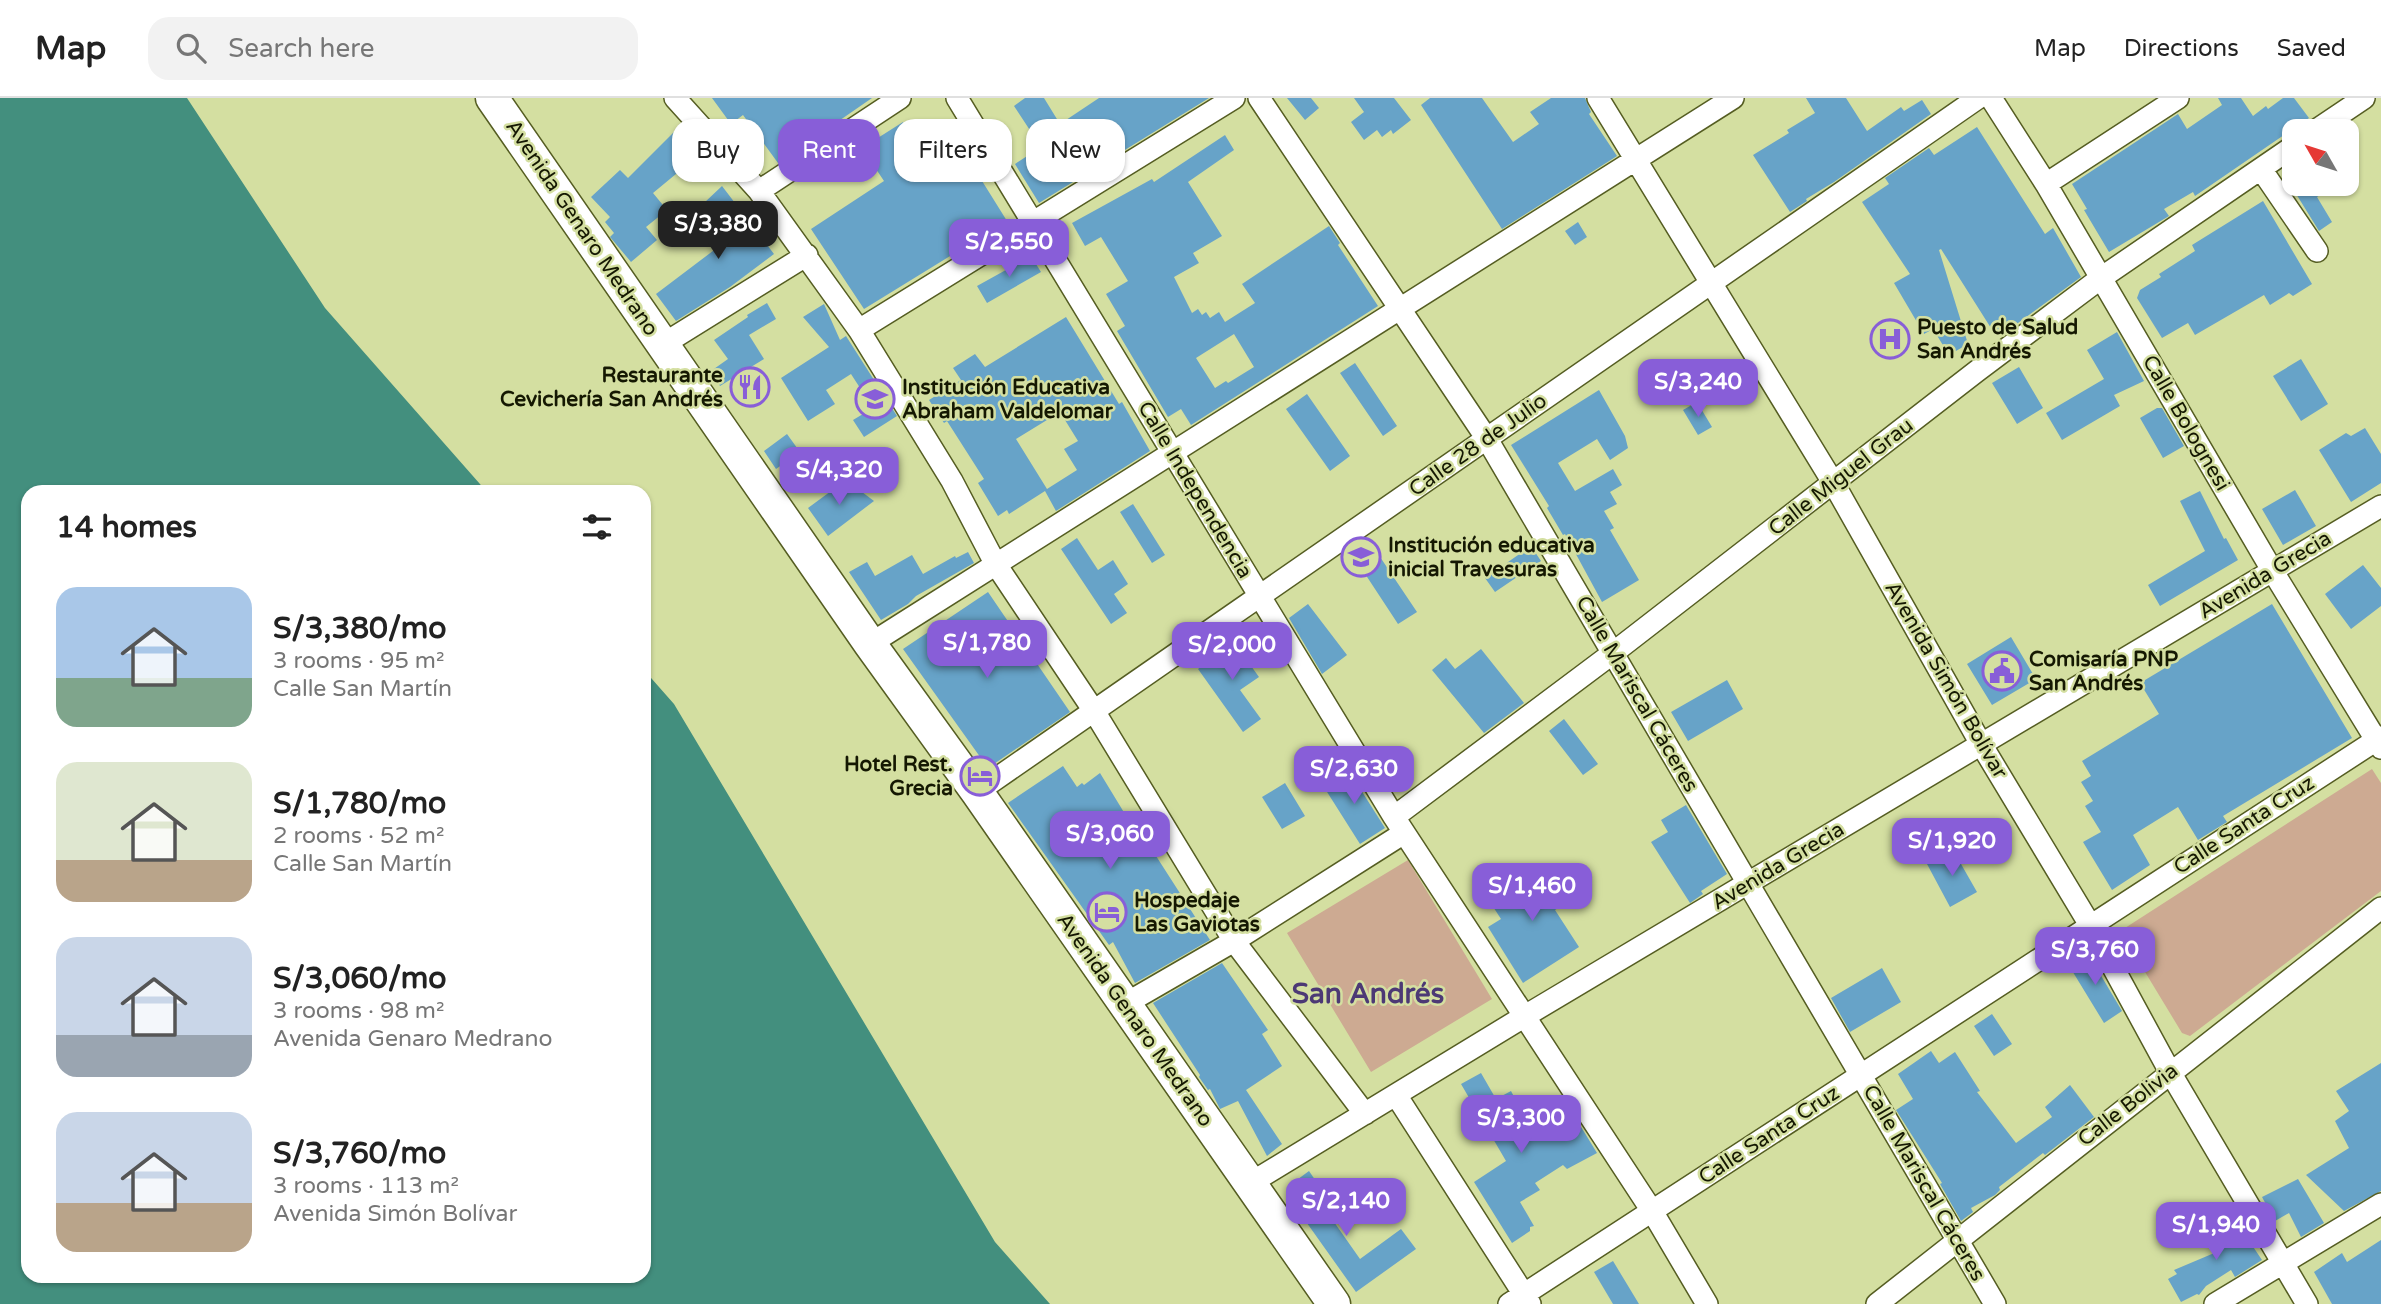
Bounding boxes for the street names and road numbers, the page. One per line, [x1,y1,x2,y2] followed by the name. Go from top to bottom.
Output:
[500,115,664,341] street label: Avenida Genaro Medrano
[2137,351,2235,495] street label: Calle Bolognesi
[1404,388,1552,502] street label: Calle 28 de Julio
[1132,397,1258,583] street label: Calle Independencia
[1764,413,1918,541] street label: Calle Miguel Grau
[2194,526,2336,624] street label: Avenida Grecia
[1879,577,2013,783] street label: Avenida Simón Bolívar
[1571,591,1703,797] street label: Calle Mariscal Cáceres
[2169,770,2319,880] street label: Calle Santa Cruz
[1707,817,1849,915] street label: Avenida Grecia
[1052,908,1218,1132] street label: Avenida Genaro Medrano
[2073,1058,2183,1152] street label: Calle Bolivia
[1694,1080,1844,1190] street label: Calle Santa Cruz
[1858,1080,1990,1286] street label: Calle Mariscal Cáceres

